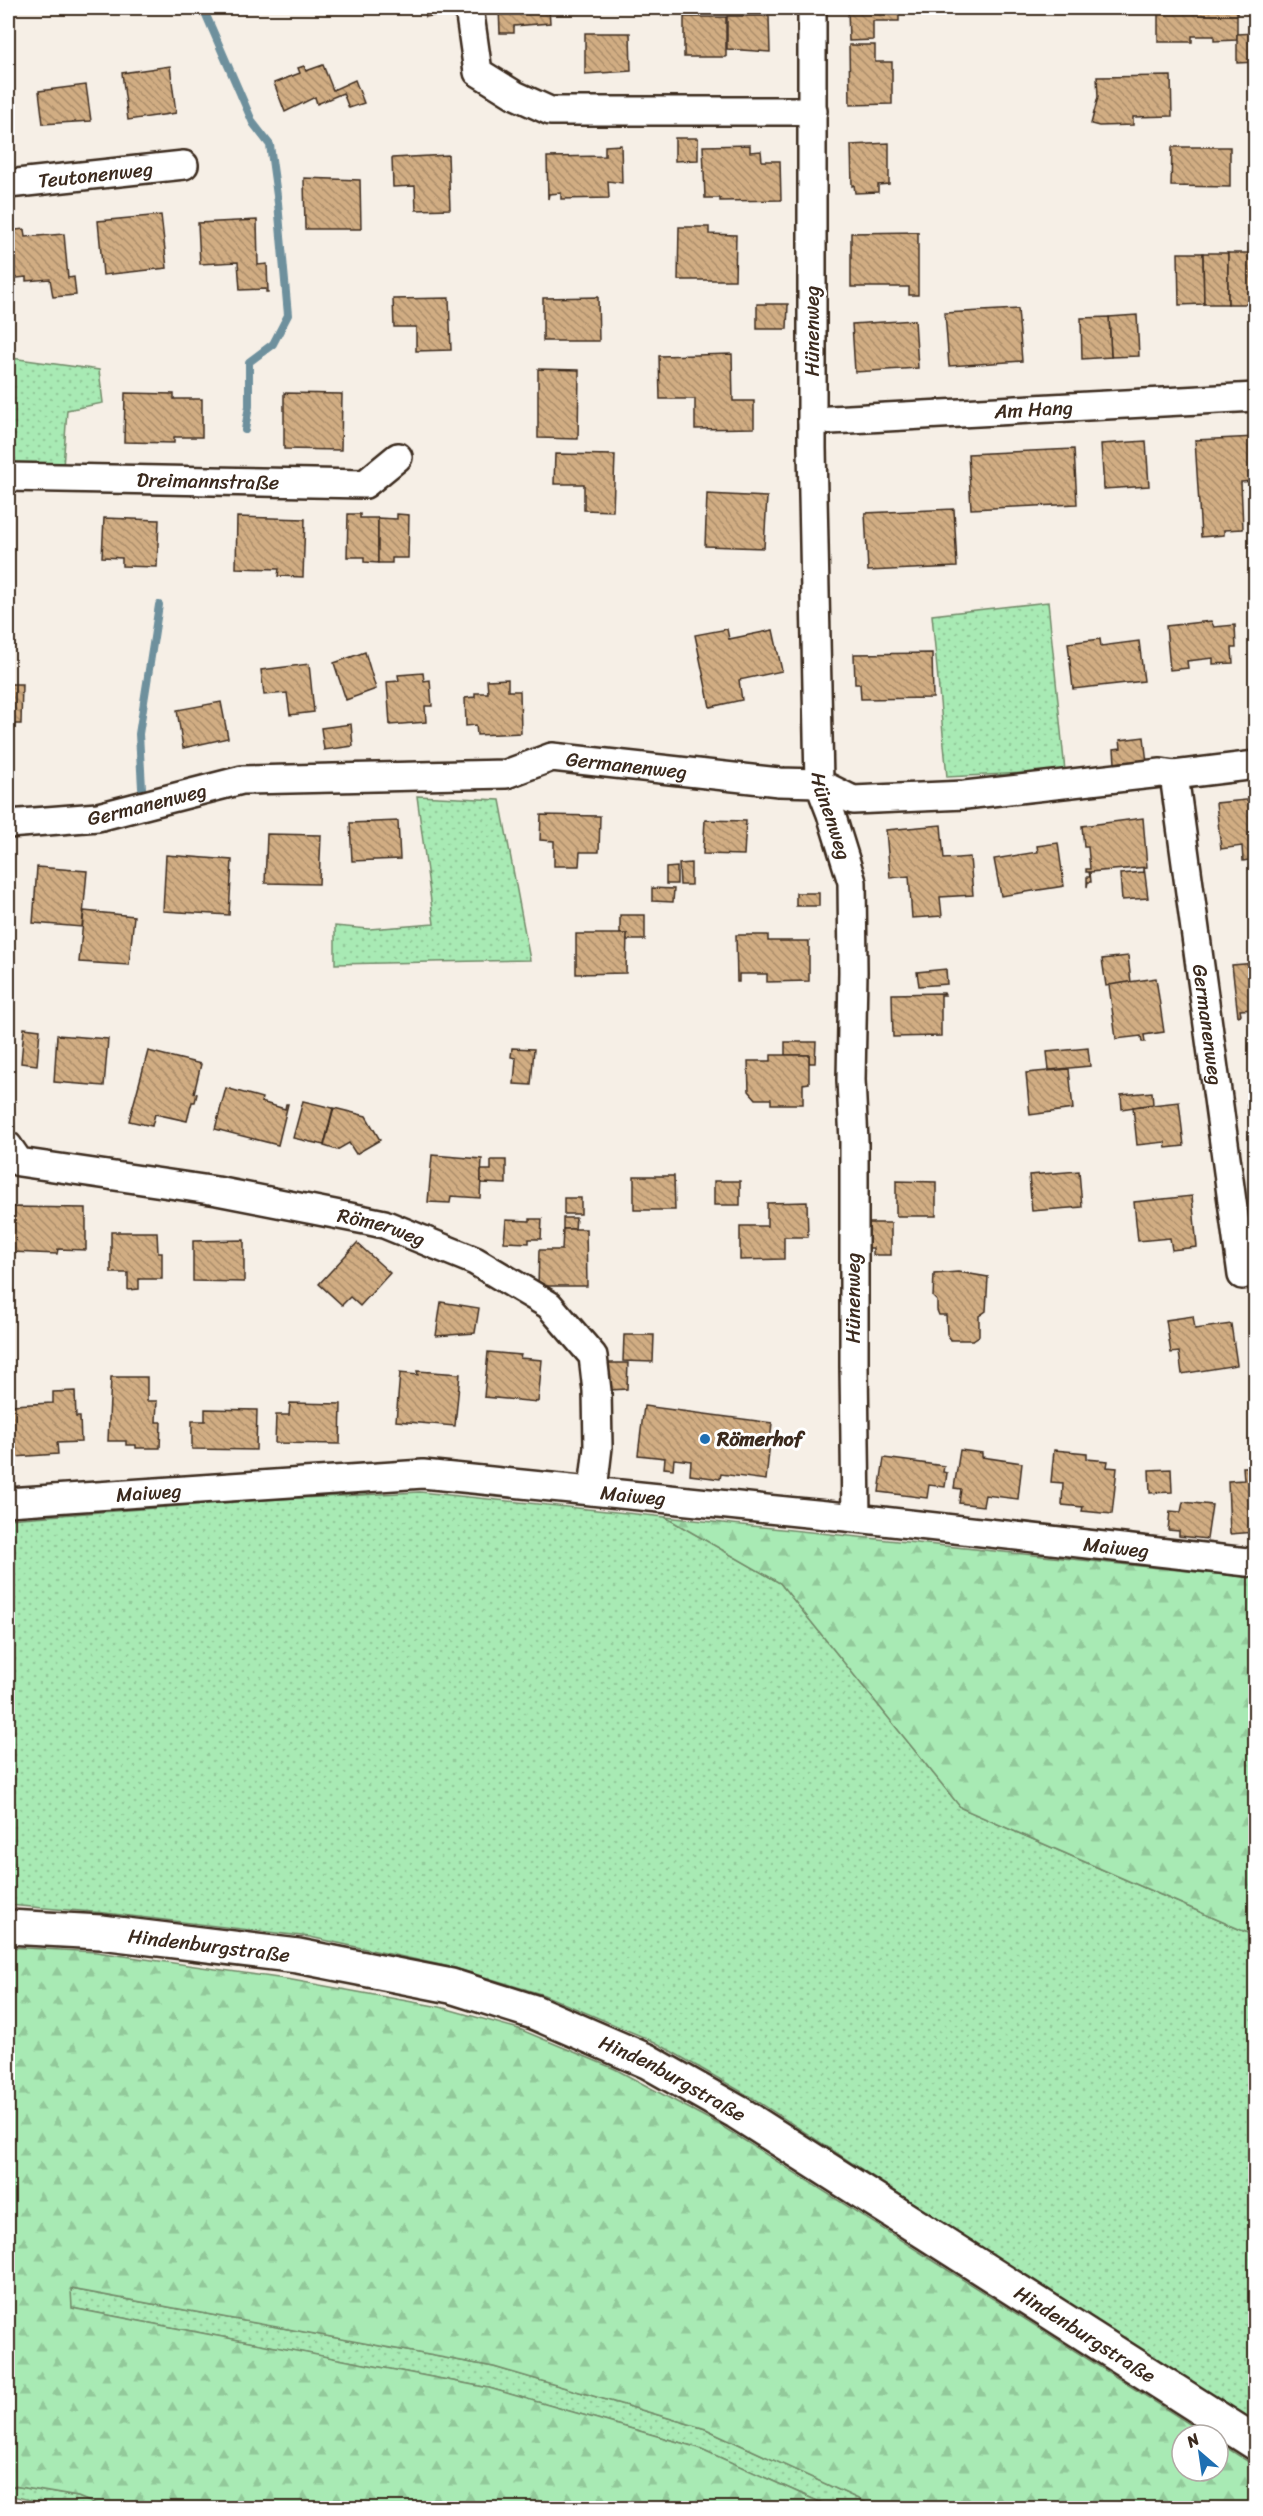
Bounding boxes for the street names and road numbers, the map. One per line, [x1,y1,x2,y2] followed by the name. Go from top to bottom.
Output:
[36,151,155,199] street label: Teutonenweg
[795,286,830,376] street label: Hünenweg
[992,390,1074,429] street label: Am Hang
[136,463,280,500] street label: Dreimannstraße
[564,742,689,790] street label: Germanenweg
[801,772,861,864] street label: Hünenweg
[86,773,211,836] street label: Germanenweg
[1182,962,1233,1088] street label: Germanenweg
[335,1198,431,1257] street label: Römerweg
[836,1253,871,1343] street label: Hünenweg
[115,1473,183,1513] street label: Maiweg
[599,1475,667,1517] street label: Maiweg
[1082,1527,1151,1569] street label: Maiweg
[126,1918,292,1973] street label: Hindenburgstraße
[593,2025,753,2132] street label: Hindenburgstraße
[1007,2276,1163,2393] street label: Hindenburgstraße

